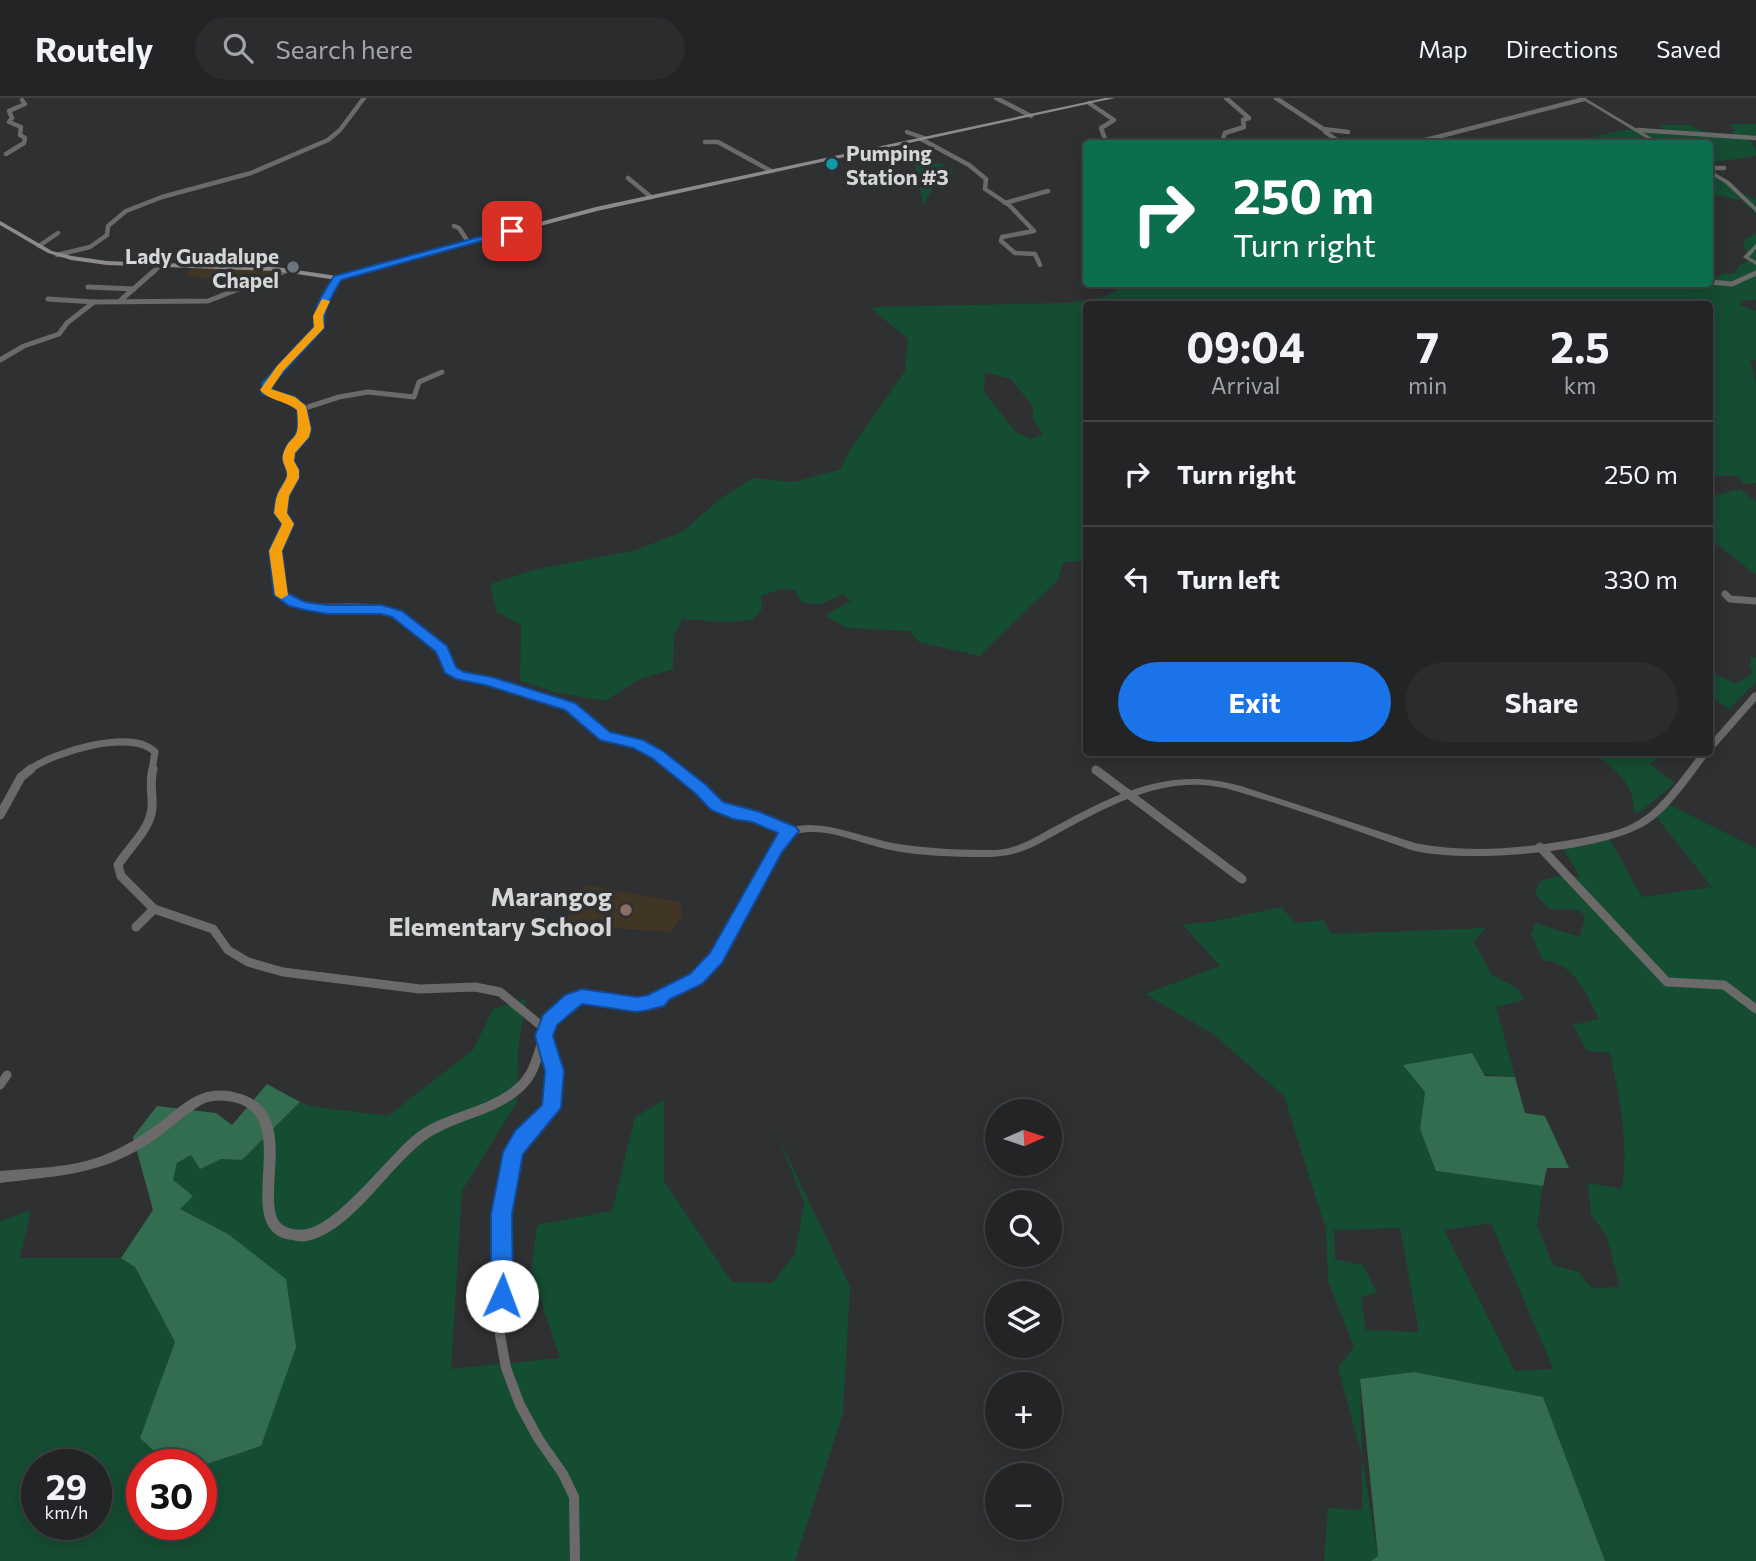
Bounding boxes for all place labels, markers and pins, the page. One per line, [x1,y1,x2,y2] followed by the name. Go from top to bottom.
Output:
[846,140,949,189] place label: Pumping Station #3
[824,156,840,172] marker: Pumping Station #3
[482,201,542,261] pin
[125,243,279,292] place label: Lady Guadalupe Chapel
[285,259,301,275] marker: Lady Guadalupe Chapel
[388,880,612,941] place label: Marangog Elementary School
[618,902,634,918] marker: Marangog Elementary School

